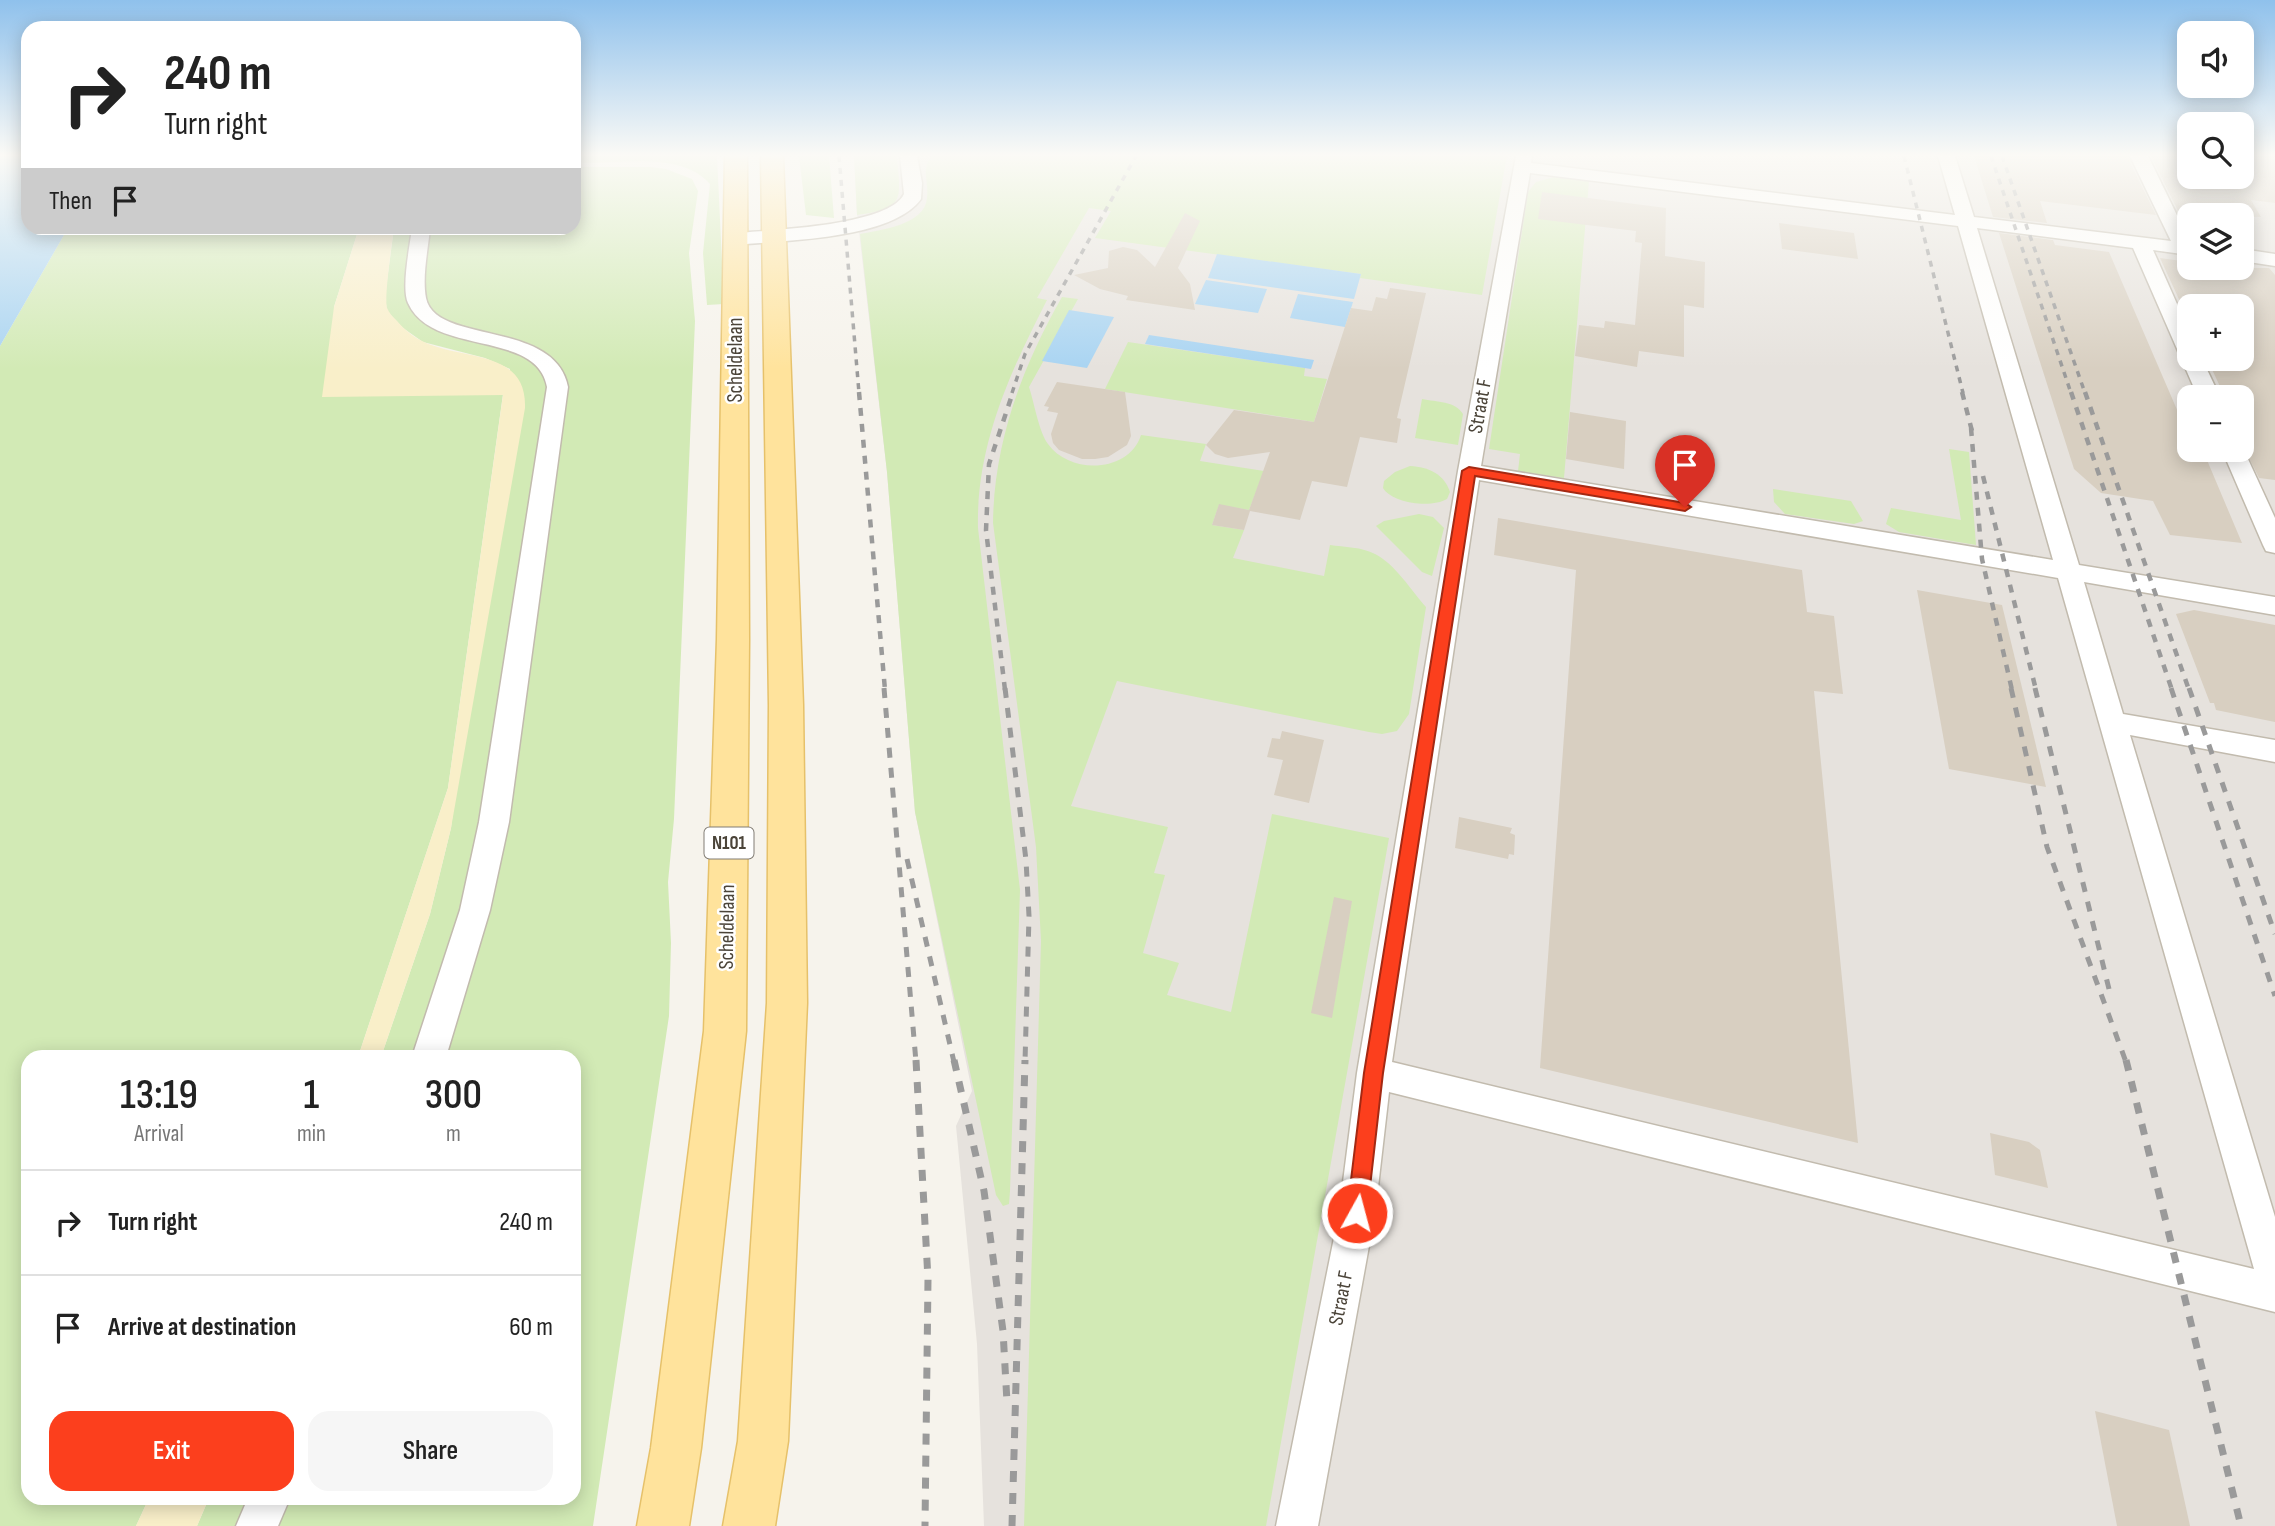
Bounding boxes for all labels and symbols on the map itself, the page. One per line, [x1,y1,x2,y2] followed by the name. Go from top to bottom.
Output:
[723,318,748,403] street label: Scheldelaan
[1463,377,1497,435] street label: Straat F
[1655,435,1715,507] pin
[704,828,754,858] road number: N101
[714,884,740,970] street label: Scheldelaan
[1320,1176,1394,1250] position arrow
[1323,1268,1359,1328] street label: Straat F

